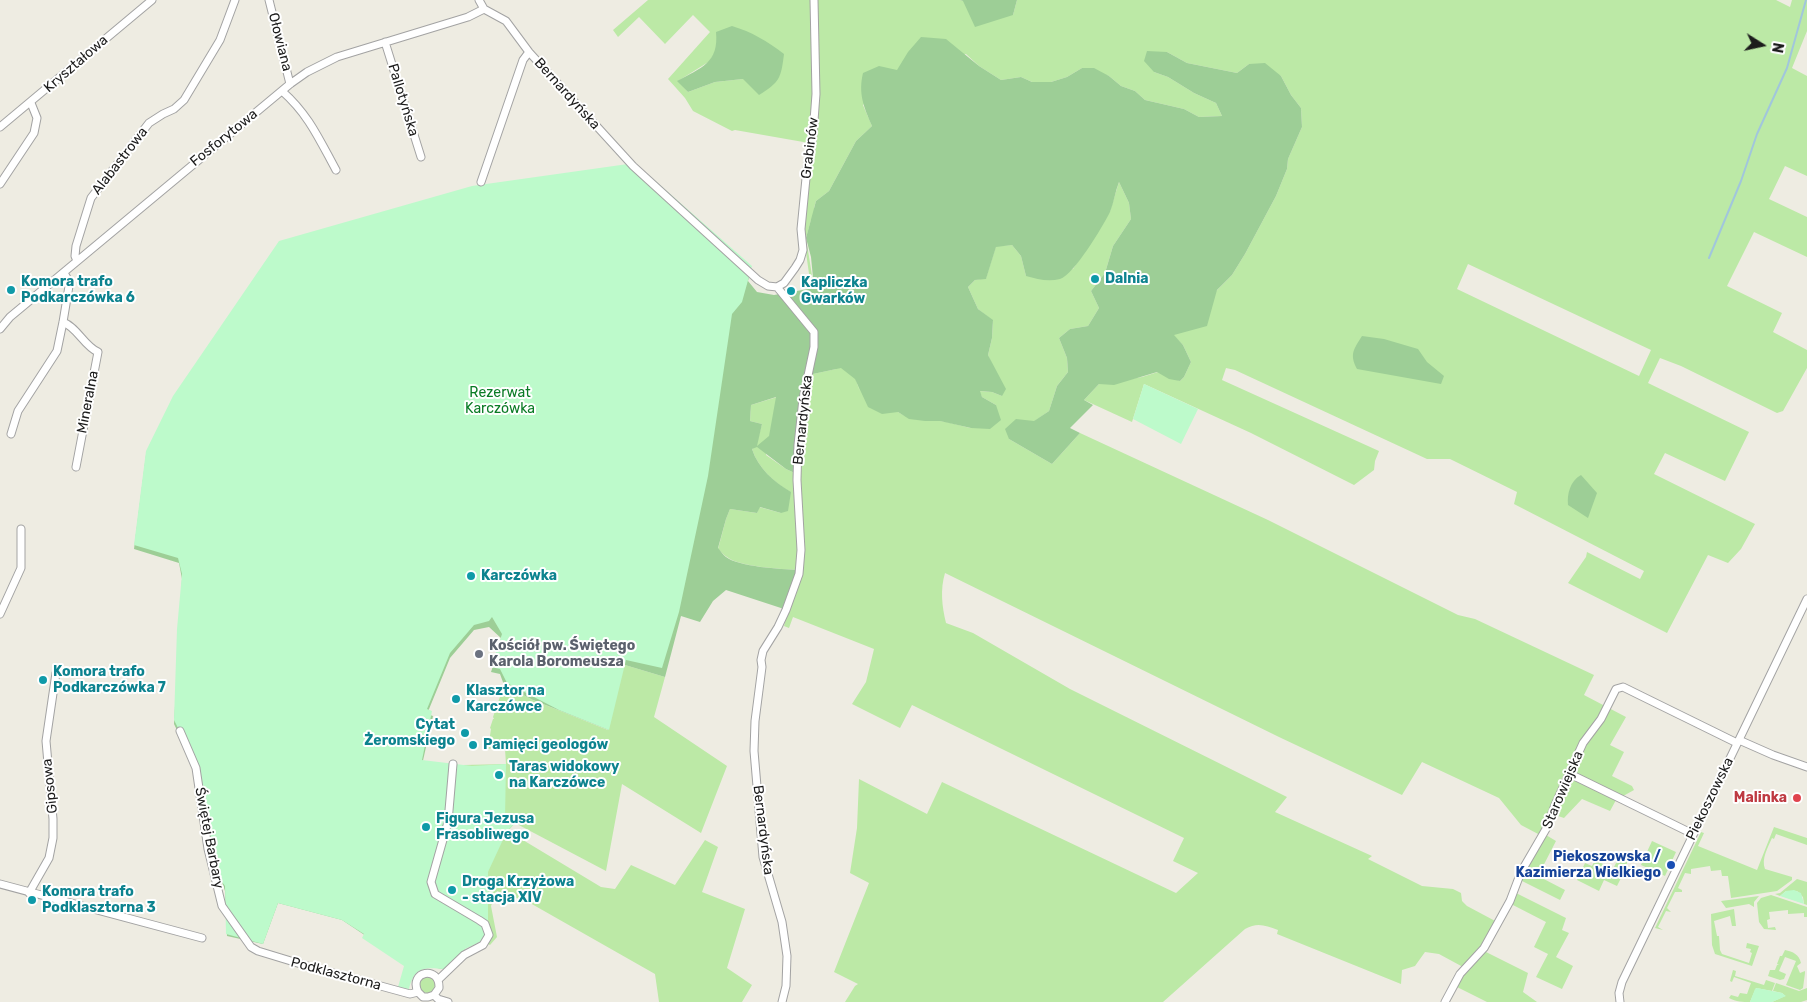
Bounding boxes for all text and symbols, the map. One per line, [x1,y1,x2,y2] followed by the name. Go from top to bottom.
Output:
[265,11,295,73] street label: Ołowiana
[1737,20,1787,70] north arrow
[41,32,111,96] street label: Kryształowa
[1768,41,1787,54] text: N
[531,55,603,133] street label: Bernardyńska
[384,62,422,138] street label: Pallotyńska
[187,106,261,170] street label: Fosforytowa
[798,116,822,180] street label: Grabinów
[88,124,152,198] street label: Alabastrowa
[1105,271,1149,287] place label: Dalnia
[1089,273,1101,285] marker: Dalnia
[21,274,135,306] place label: Komora trafo Podkarczówka 6
[801,275,868,308] place label: Kapliczka Gwarków
[5,284,17,296] marker: Komora trafo Podkarczówka 6
[785,285,797,297] marker: Kapliczka Gwarków
[74,369,102,435] street label: Mineralna
[790,374,816,466] street label: Bernardyńska
[465,385,535,418] park label: Rezerwat Karczówka
[481,568,557,584] place label: Karczówka
[465,570,477,582] marker: Karczówka
[489,638,635,670] place label: Kościół pw. Świętego Karola Boromeusza
[473,648,485,660] marker: Kościół pw. Świętego Karola Boromeusza
[53,664,166,696] place label: Komora trafo Podkarczówka 7
[37,674,49,686] marker: Komora trafo Podkarczówka 7
[466,683,545,716] place label: Klasztor na Karczówce
[450,693,462,705] marker: Klasztor na Karczówce
[364,717,455,750] place label: Cytat Żeromskiego
[459,727,471,739] marker: Cytat Żeromskiego
[483,737,608,753] place label: Pamięci geologów
[467,739,479,751] marker: Pamięci geologów
[1539,749,1587,831] street label: Starowiejska
[1683,755,1737,843] street label: Piekoszowska
[39,758,61,814] street label: Gipsowa
[509,759,619,792] place label: Taras widokowy na Karczówce
[493,769,505,781] marker: Taras widokowy na Karczówce
[749,784,777,876] street label: Bernardyńska
[191,786,227,890] street label: Świętej Barbary
[1734,790,1787,806] place label: Malinka
[1791,792,1803,804] marker: Malinka
[436,811,534,844] place label: Figura Jezusa Frasobliwego
[420,821,432,833] marker: Figura Jezusa Frasobliwego
[1515,849,1661,882] place label: Piekoszowska / Kazimierza Wielkiego
[1665,859,1677,871] marker: Piekoszowska / Kazimierza Wielkiego
[462,874,574,906] place label: Droga Krzyżowa - stacja XIV
[42,884,156,916] place label: Komora trafo Podklasztorna 3
[446,884,458,896] marker: Droga Krzyżowa - stacja XIV
[26,894,38,906] marker: Komora trafo Podklasztorna 3
[289,954,383,994] street label: Podklasztorna

